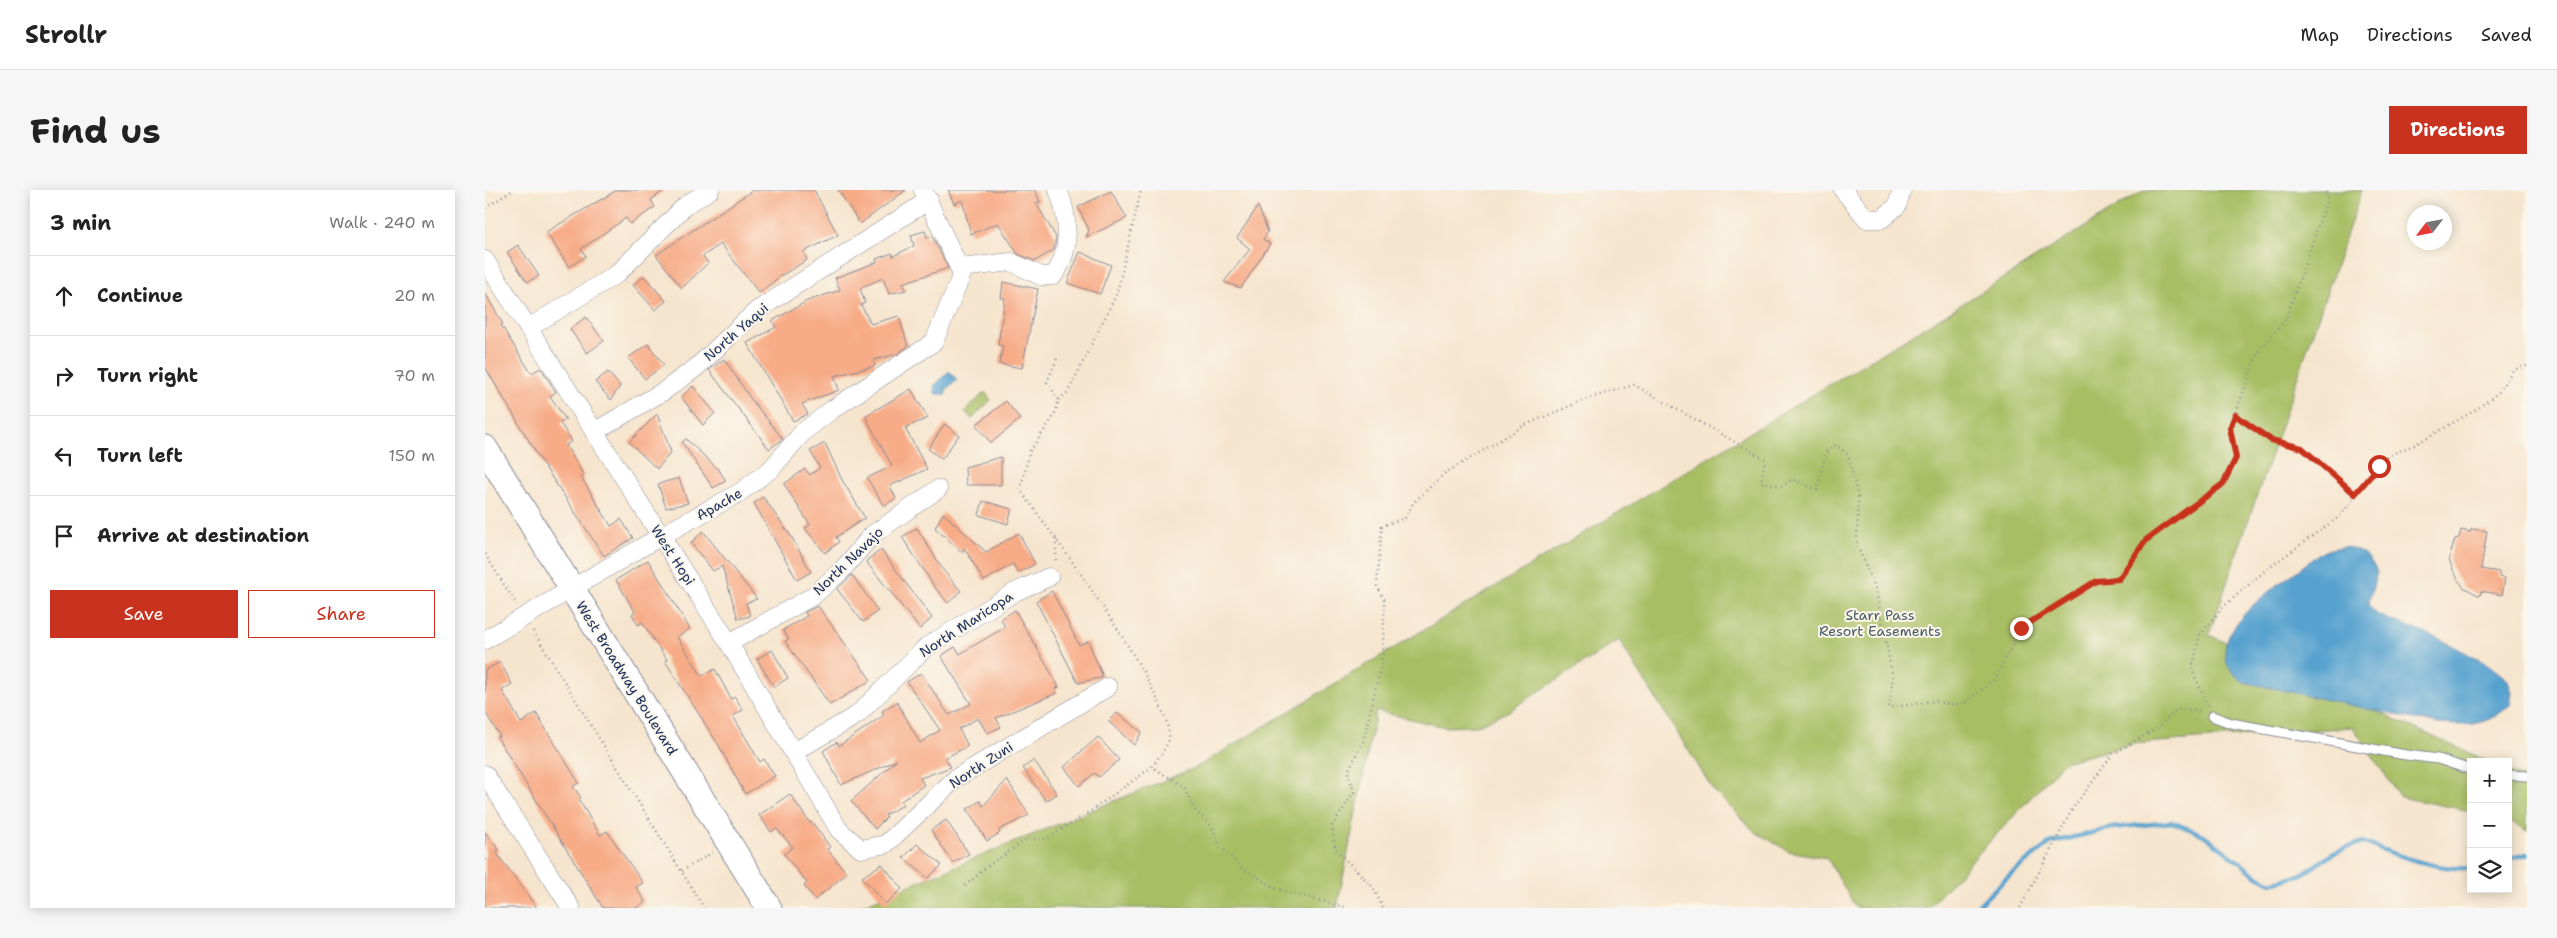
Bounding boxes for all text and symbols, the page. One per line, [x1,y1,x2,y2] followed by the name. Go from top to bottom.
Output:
[25,19,107,51] text: Strollr
[2301,23,2339,47] text: Map
[2367,23,2453,47] text: Directions
[2481,23,2532,47] text: Saved
[2389,106,2527,154] button: Directions
[30,107,161,154] text: Find us
[2407,205,2452,250] north arrow
[50,209,111,237] text: 3 min
[329,212,435,233] text: Walk · 240 m
[50,282,78,310] icon: ahead
[97,283,183,308] text: Continue
[394,285,435,306] text: 20 m
[700,299,772,365] street label: North Yaqui
[50,362,78,390] icon: right
[97,363,198,388] text: Turn right
[394,365,435,386] text: 70 m
[50,442,78,470] icon: left
[97,443,183,468] text: Turn left
[388,445,435,466] text: 150 m
[2368,455,2391,478] route start
[693,484,745,524] street label: Apache
[647,521,699,589] street label: West Hopi
[50,522,78,550] icon: arrive
[97,523,309,548] text: Arrive at destination
[809,523,887,599] street label: North Navajo
[916,587,1016,661] street label: North Maricopa
[50,590,238,638] button: Save
[248,590,435,638] button: Share
[572,598,682,759] street label: West Broadway Boulevard
[1819,606,1941,640] park label: Starr Pass Resort Easements
[2010,617,2033,640] route end
[946,738,1016,792] street label: North Zuni
[2467,758,2512,893] map controls
[2467,758,2512,803] button: +
[2467,803,2512,848] button: −
[2467,848,2512,893] button: layers

